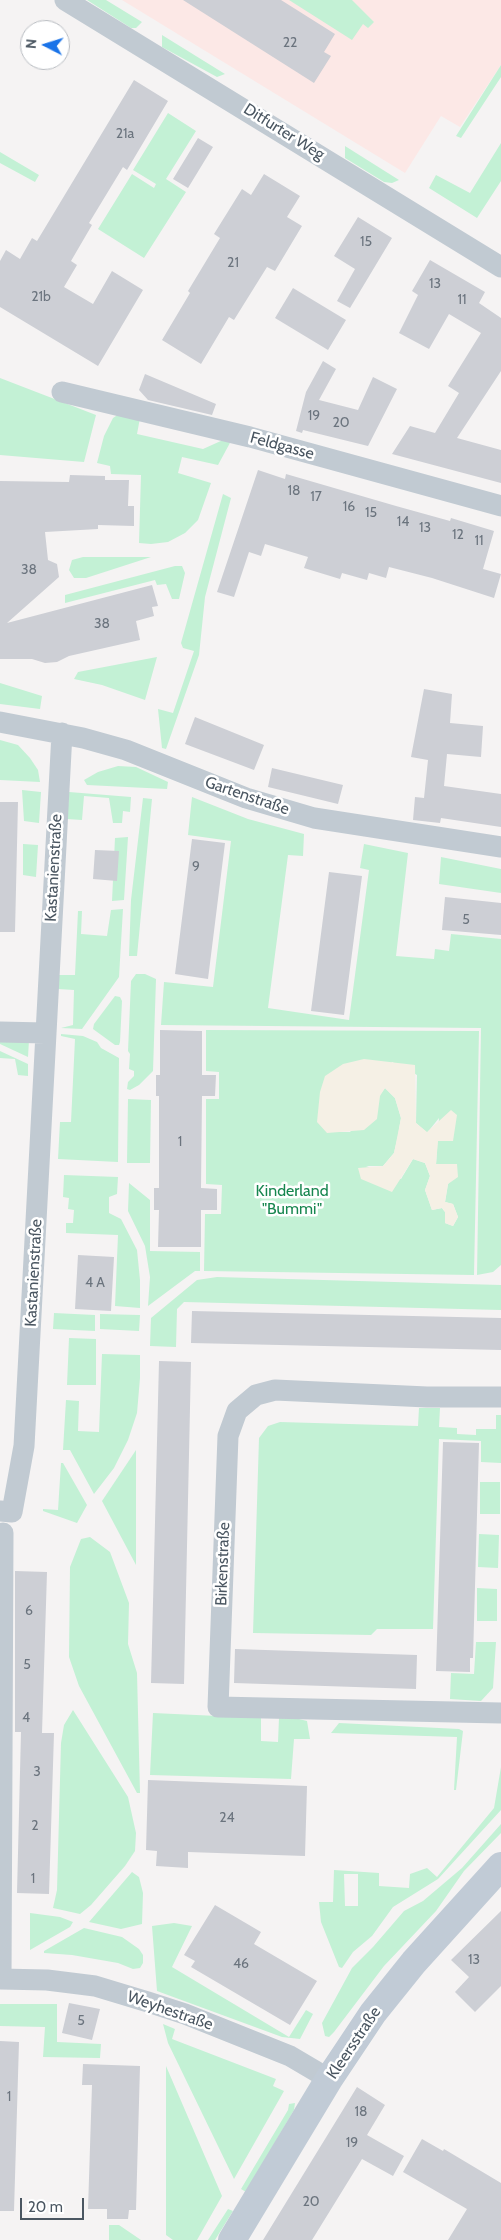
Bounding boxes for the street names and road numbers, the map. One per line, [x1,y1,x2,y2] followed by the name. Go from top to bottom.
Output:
[240,100,328,164] street label: Ditfurter Weg
[248,428,316,464] street label: Feldgasse
[202,773,292,819] street label: Gartenstraße
[42,814,66,922] street label: Kastanienstraße
[22,1219,46,1327] street label: Kastanienstraße
[212,1522,234,1606] street label: Birkenstraße
[125,1987,215,2035] street label: Weyhestraße
[323,2003,385,2083] street label: Kleersstraße

